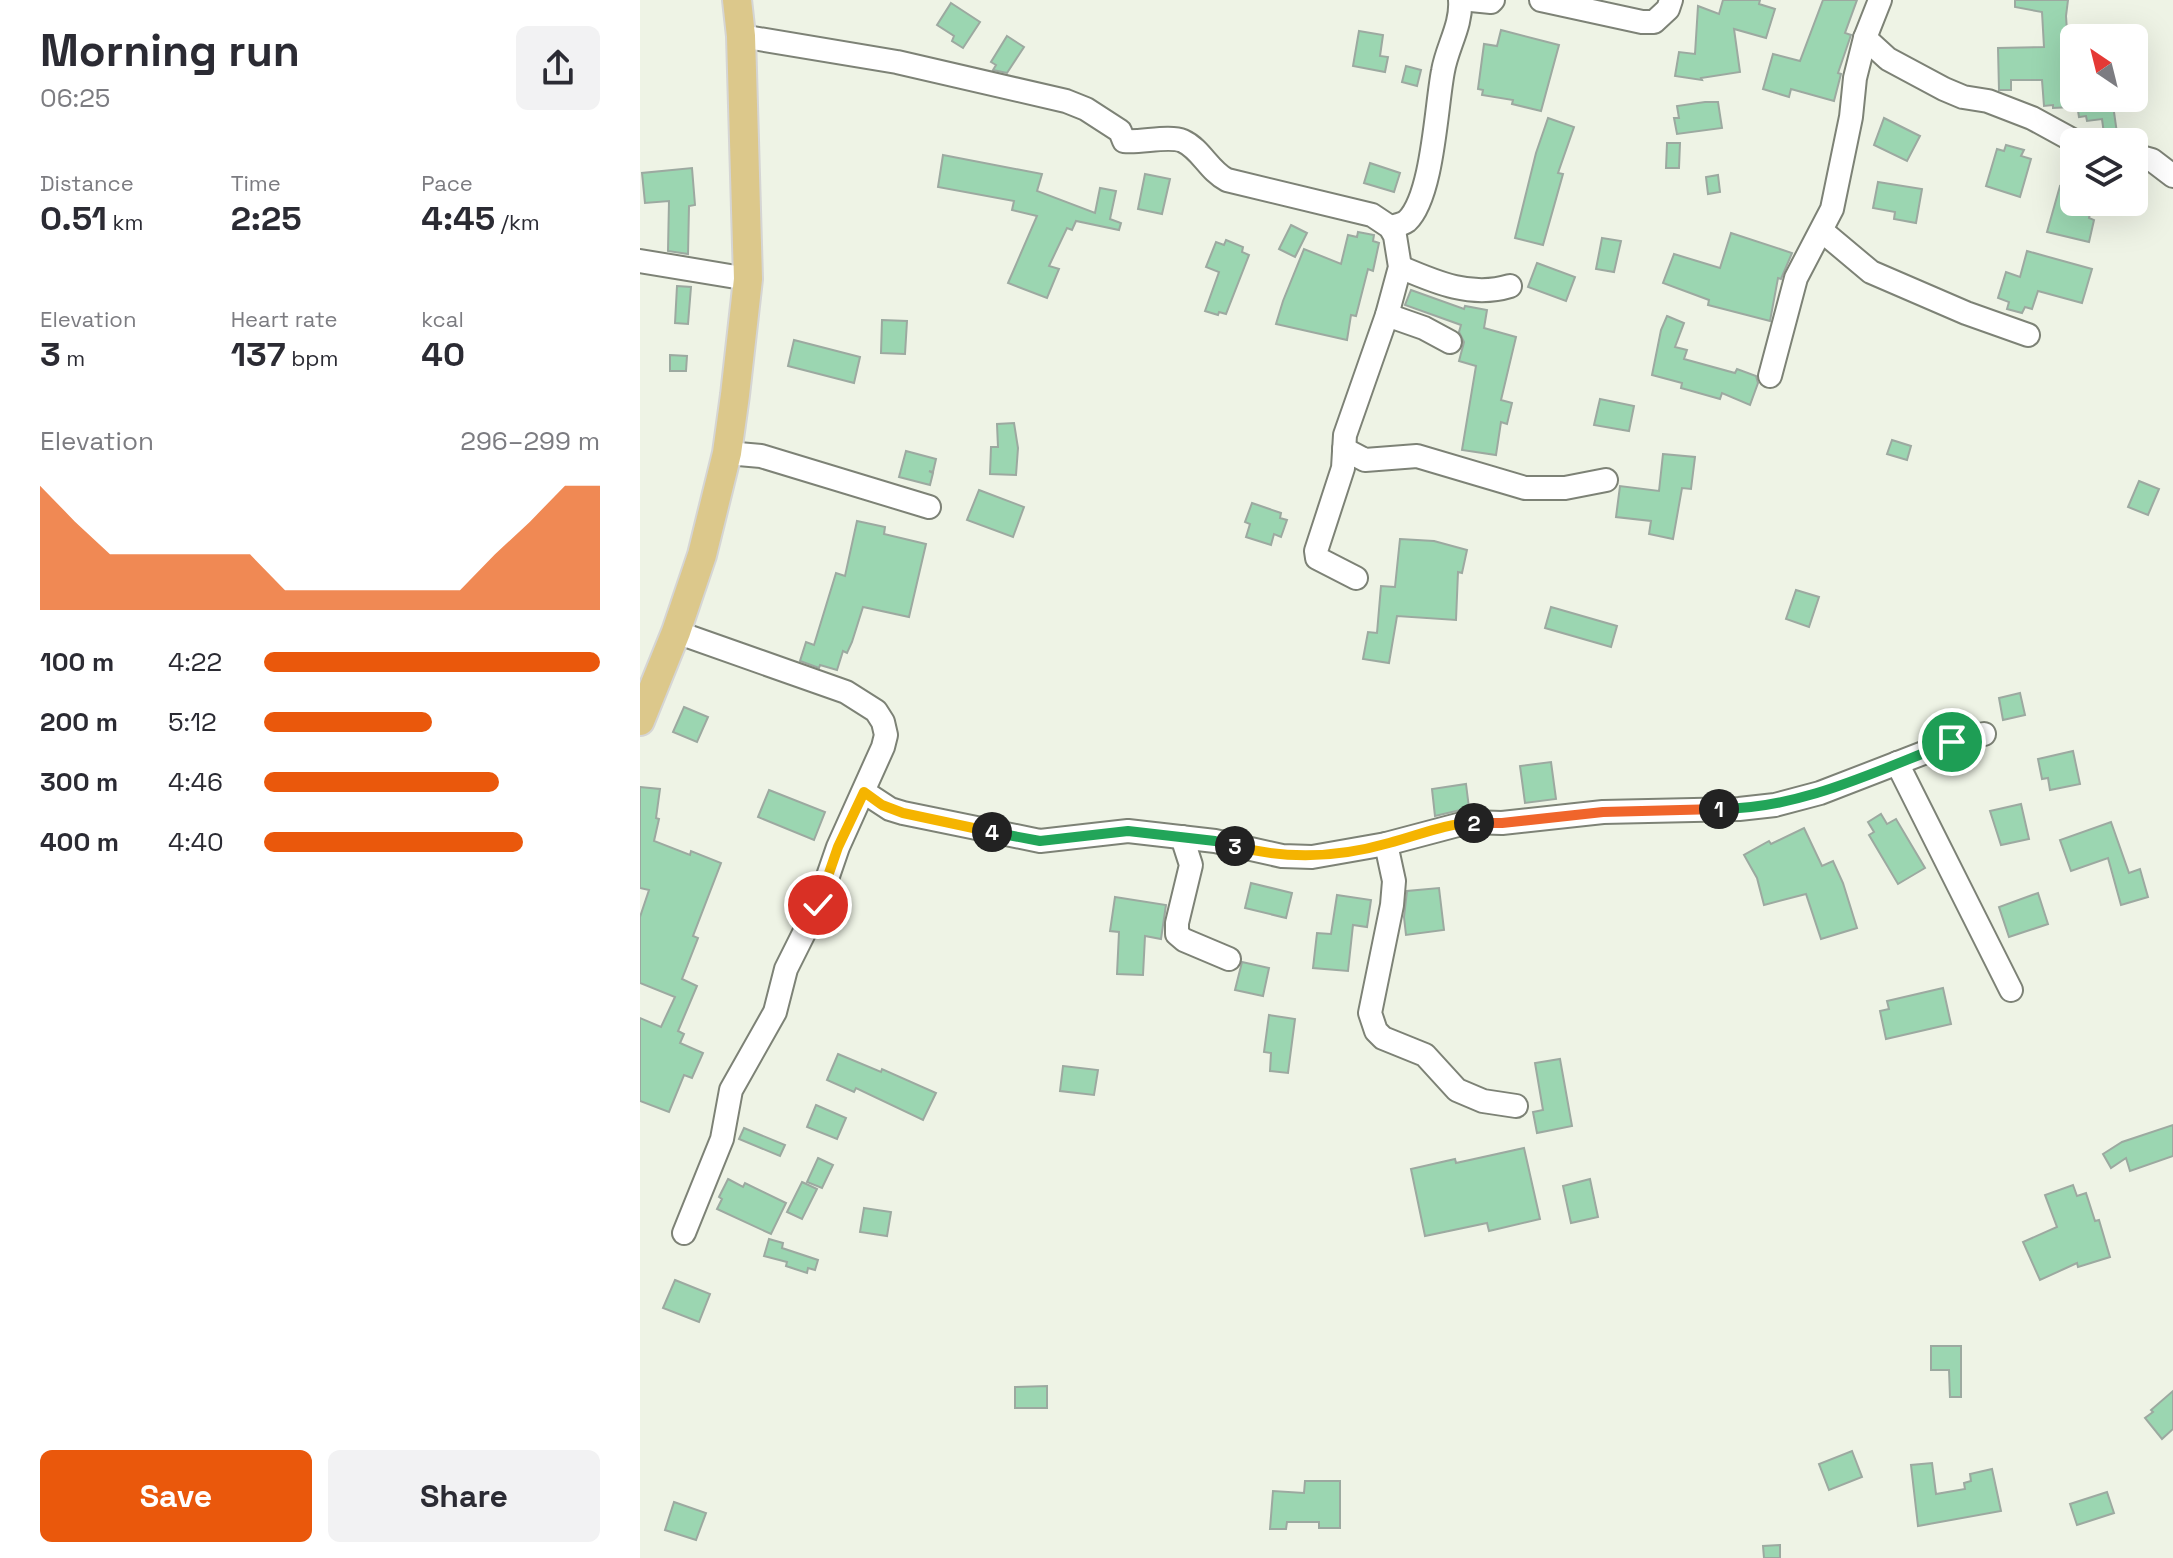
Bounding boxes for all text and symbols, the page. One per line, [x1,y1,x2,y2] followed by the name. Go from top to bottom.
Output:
[40,23,300,79] text: Morning run
[2060,24,2148,112] north arrow
[2060,24,2148,216] map controls
[516,26,600,110] button: share
[40,81,110,115] text: 06:25
[2060,128,2148,216] button: layers
[40,169,134,197] text: Distance
[231,169,281,197] text: Time
[421,169,473,197] text: Pace
[40,197,107,240] text: 0.51
[231,197,302,240] text: 2:25
[421,197,495,240] text: 4:45
[107,208,143,236] text: km
[495,208,540,236] text: /km
[40,305,136,333] text: Elevation
[231,305,337,333] text: Heart rate
[421,305,464,333] text: kcal
[40,333,61,376] text: 3
[231,333,286,376] text: 137
[421,333,465,376] text: 40
[61,344,85,372] text: m
[286,344,338,372] text: bpm
[40,424,154,458] text: Elevation
[460,424,600,458] text: 296–299 m
[40,645,114,679] text: 100 m
[168,645,222,679] text: 4:22
[40,705,118,739] text: 200 m
[168,705,217,739] text: 5:12
[1918,708,1986,776] pin
[1930,720,1974,764] icon: arrive
[40,765,118,799] text: 300 m
[168,765,223,799] text: 4:46
[1699,789,1739,829] pin: 1
[1714,795,1724,823] text: 1
[1454,803,1494,843] pin: 2
[1467,809,1481,837] text: 2
[972,812,1012,852] pin: 4
[985,818,999,846] text: 4
[40,825,119,859] text: 400 m
[168,825,224,859] text: 4:40
[1215,826,1255,866] pin: 3
[1228,832,1242,860] text: 3
[784,871,852,939] pin
[796,883,840,927] icon: check
[40,1450,312,1542] button: Save
[328,1450,600,1542] button: Share

